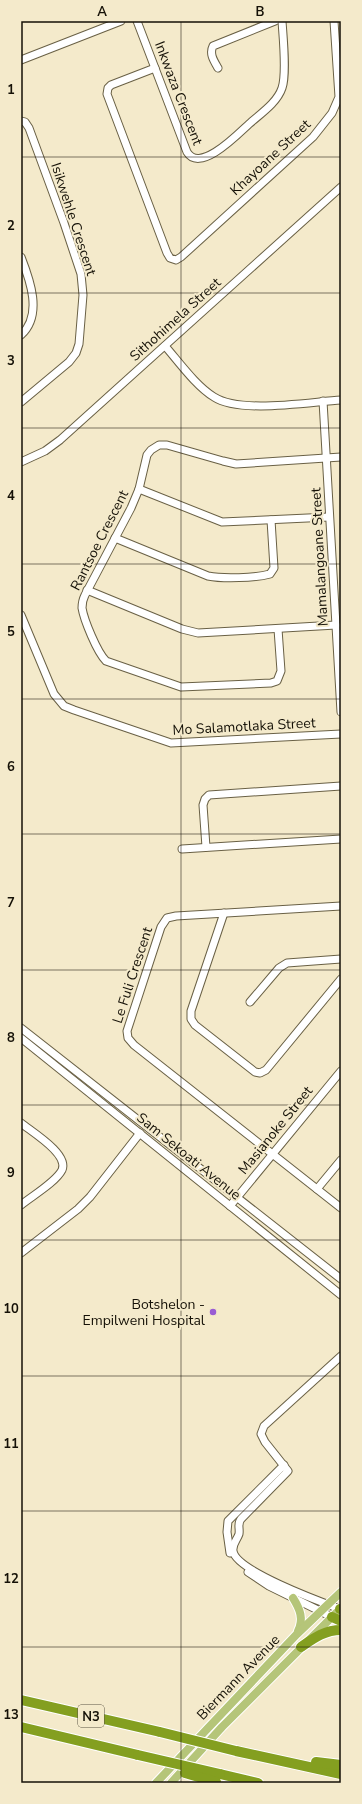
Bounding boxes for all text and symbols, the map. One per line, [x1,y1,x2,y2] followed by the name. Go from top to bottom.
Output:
[97,3,107,21] text: A
[256,3,265,21] text: B
[150,38,207,148] street label: Inkwaza Crescent
[7,81,15,99] text: 1
[226,115,315,200] street label: Khayoane Street
[46,160,101,278] street label: Isikwehle Crescent
[7,217,15,235] text: 2
[126,273,225,365] street label: Sithohimela Street
[7,352,15,370] text: 3
[7,487,15,505] text: 4
[66,487,133,594] street label: Rantsoe Crescent
[306,487,333,627] street label: Mamalangoane Street
[7,623,15,641] text: 5
[172,713,316,740] street label: Mo Salamotlaka Street
[7,758,15,776] text: 6
[7,894,15,912] text: 7
[108,925,157,1026] street label: Le Fuli Crescent
[7,1029,15,1047] text: 8
[234,1082,317,1178] street label: Masianoke Street
[133,1108,245,1204] street label: Sam Sekoati Avenue
[7,1164,15,1182] text: 9
[82,1295,206,1330] place label: Botshelon - Empilweni Hospital
[3,1300,19,1318] text: 10
[208,1307,218,1317] marker: Botshelon - Empilweni Hospital
[3,1435,19,1453] text: 11
[3,1570,19,1588] text: 12
[193,1631,284,1724] street label: Biermann Avenue
[78,1705,104,1727] road number: N3
[3,1706,19,1724] text: 13

